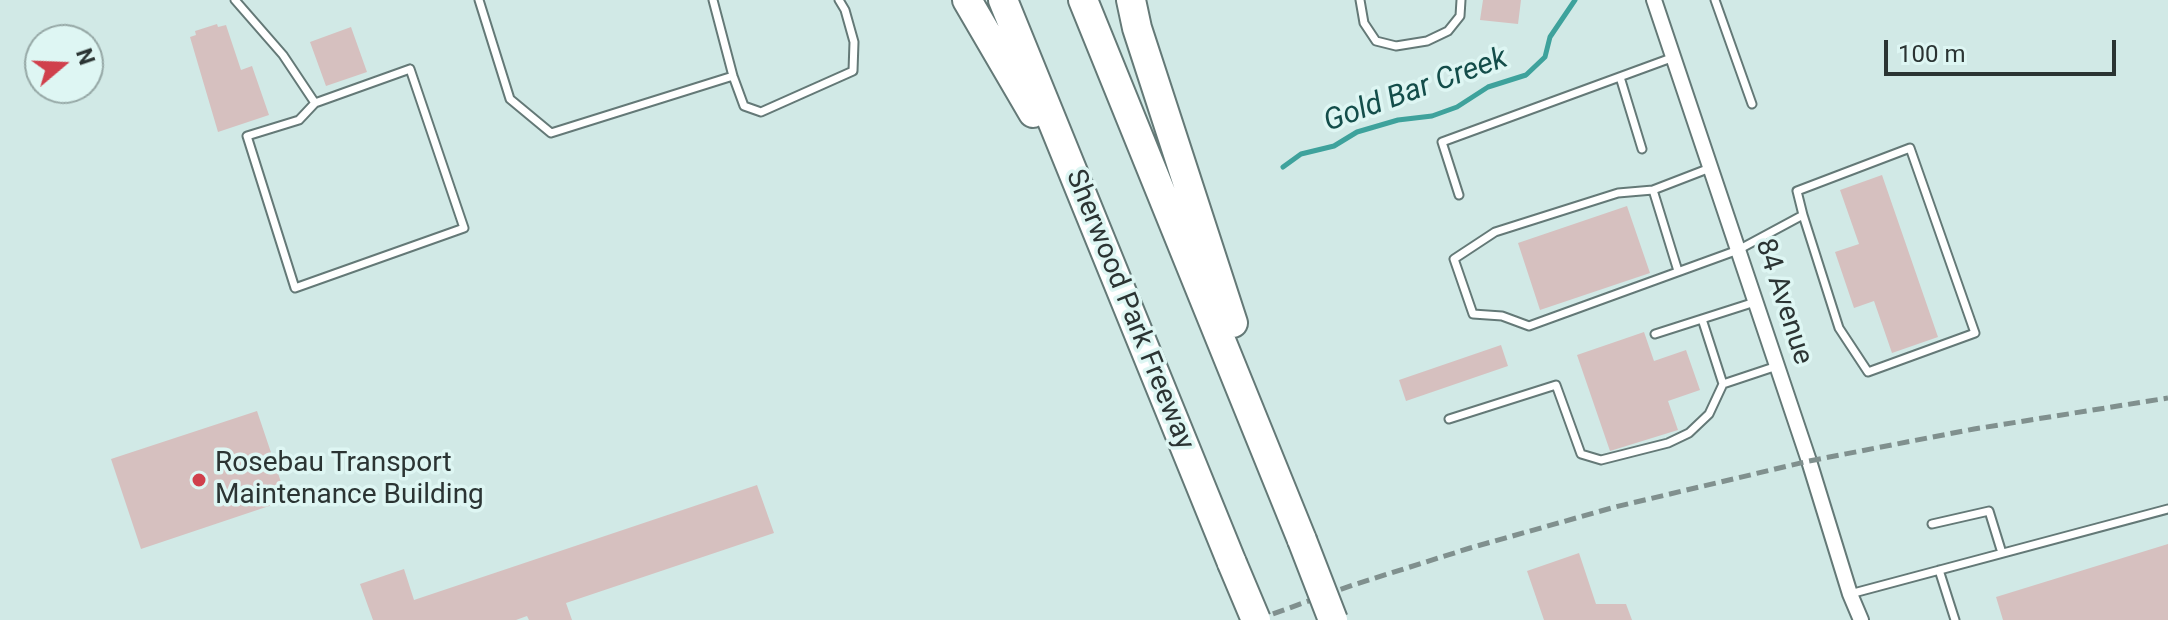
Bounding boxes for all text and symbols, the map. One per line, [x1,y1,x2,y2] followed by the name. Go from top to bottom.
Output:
[24,24,104,104] north arrow
[1888,24,2120,74] scale bar
[1898,40,1965,68] text: 100 m
[1319,41,1513,141] water label: Gold Bar Creek
[71,45,100,68] text: N
[1057,165,1201,455] street label: Sherwood Park Freeway
[1747,235,1819,369] street label: 84 Avenue
[215,447,484,513] place label: Rosebau Transport Maintenance Building
[190,471,208,489] marker: Rosebau Transport Maintenance Building

